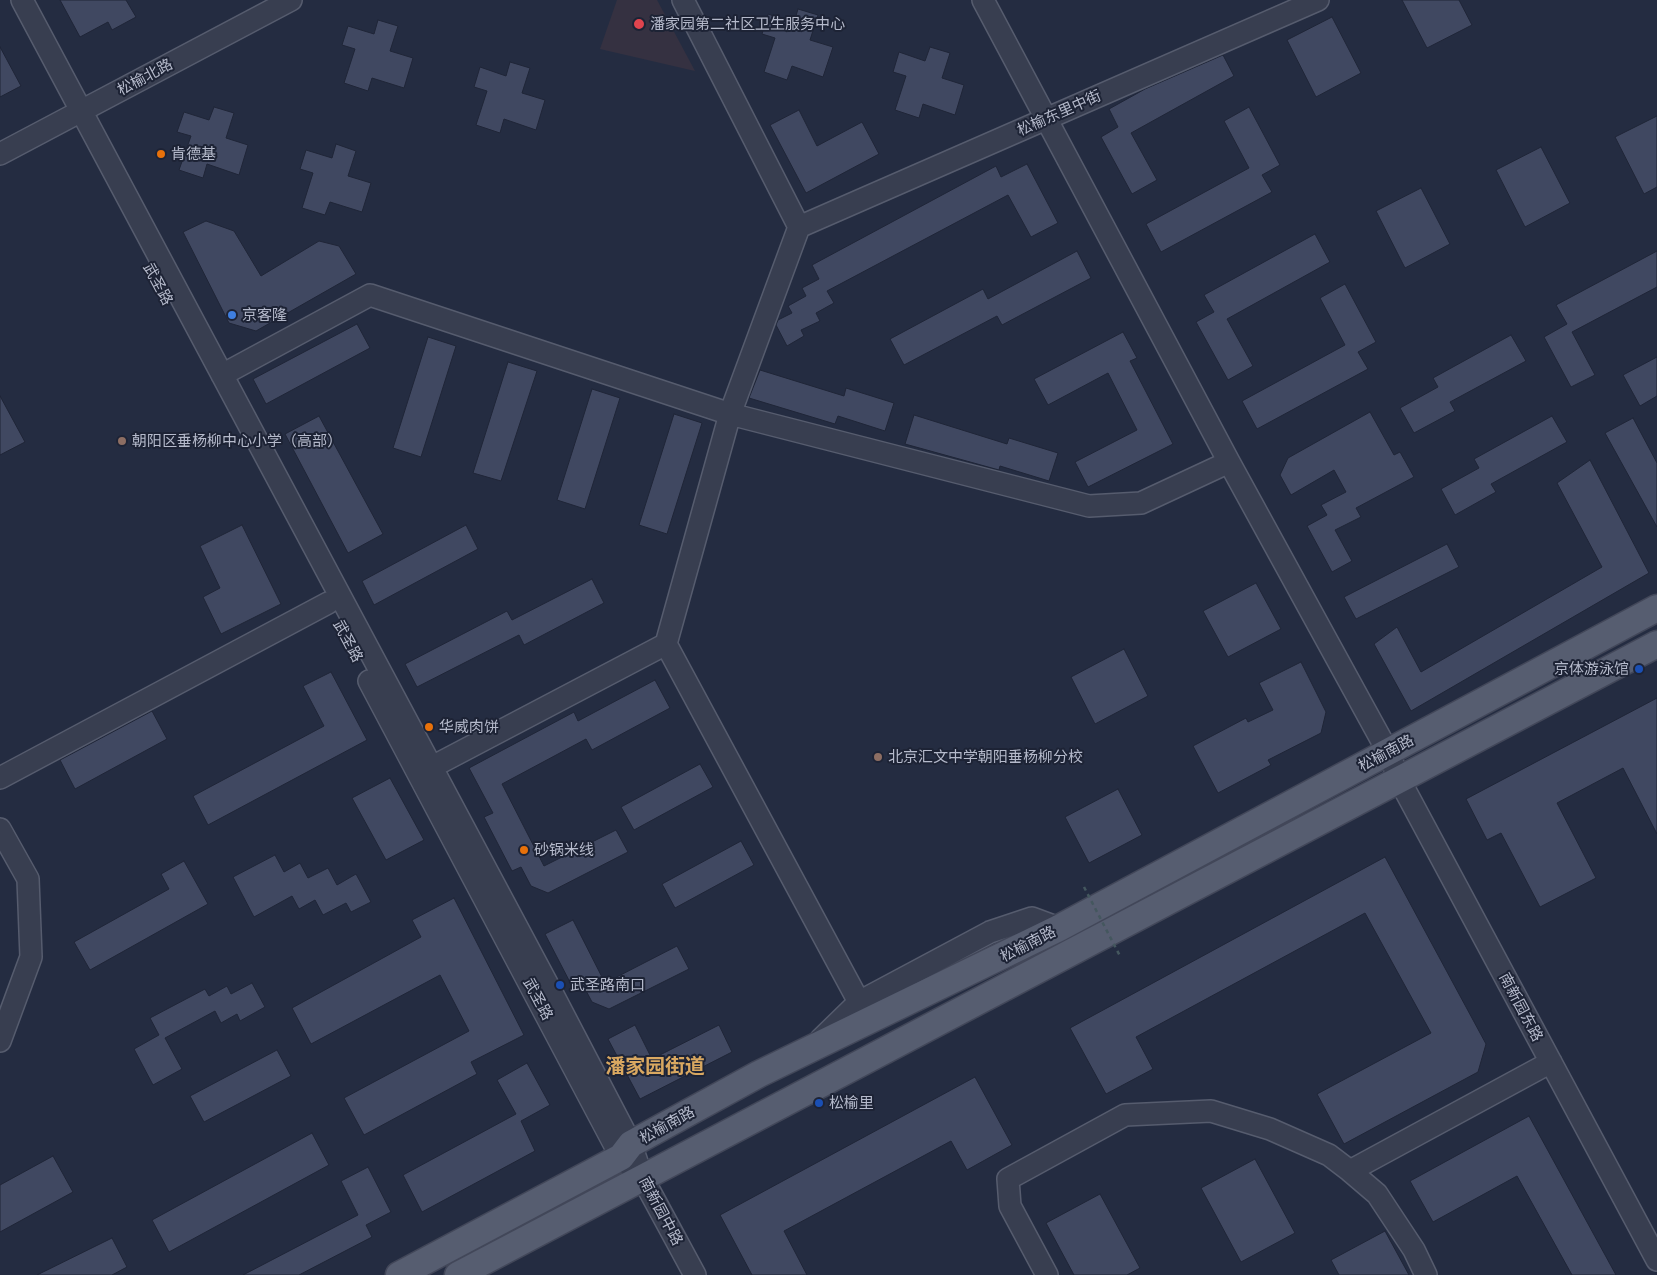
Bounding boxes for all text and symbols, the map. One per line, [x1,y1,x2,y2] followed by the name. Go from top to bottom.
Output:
[650,15,845,33] place label: 潘家园第二社区卫生服务中心
[632,17,646,31] marker: 潘家园第二社区卫生服务中心
[114,55,176,99] street label: 松榆北路
[1014,86,1104,140] street label: 松榆东里中街
[171,145,216,163] place label: 肯德基
[155,148,167,160] marker: 肯德基
[139,260,177,308] street label: 武圣路
[242,306,287,324] place label: 京客隆
[226,309,238,321] marker: 京客隆
[132,432,342,450] place label: 朝阳区垂杨柳中心小学（高部）
[116,435,128,447] marker: 朝阳区垂杨柳中心小学（高部）
[329,617,367,665] street label: 武圣路
[1554,660,1629,678] place label: 京体游泳馆
[1633,663,1645,675] marker: 京体游泳馆
[439,718,499,736] place label: 华威肉饼
[423,721,435,733] marker: 华威肉饼
[1355,731,1417,775] street label: 松榆南路
[888,748,1083,766] place label: 北京汇文中学朝阳垂杨柳分校
[872,751,884,763] marker: 北京汇文中学朝阳垂杨柳分校
[534,841,594,859] place label: 砂锅米线
[518,844,530,856] marker: 砂锅米线
[997,922,1059,966] street label: 松榆南路
[1495,970,1547,1044] street label: 南新园东路
[519,975,557,1023] street label: 武圣路
[570,976,645,994] place label: 武圣路南口
[554,979,566,991] marker: 武圣路南口
[605,1054,705,1078] district label: 潘家园街道
[829,1094,874,1112] place label: 松榆里
[813,1097,825,1109] marker: 松榆里
[636,1103,698,1147] street label: 松榆南路
[635,1174,687,1248] street label: 南新园中路

